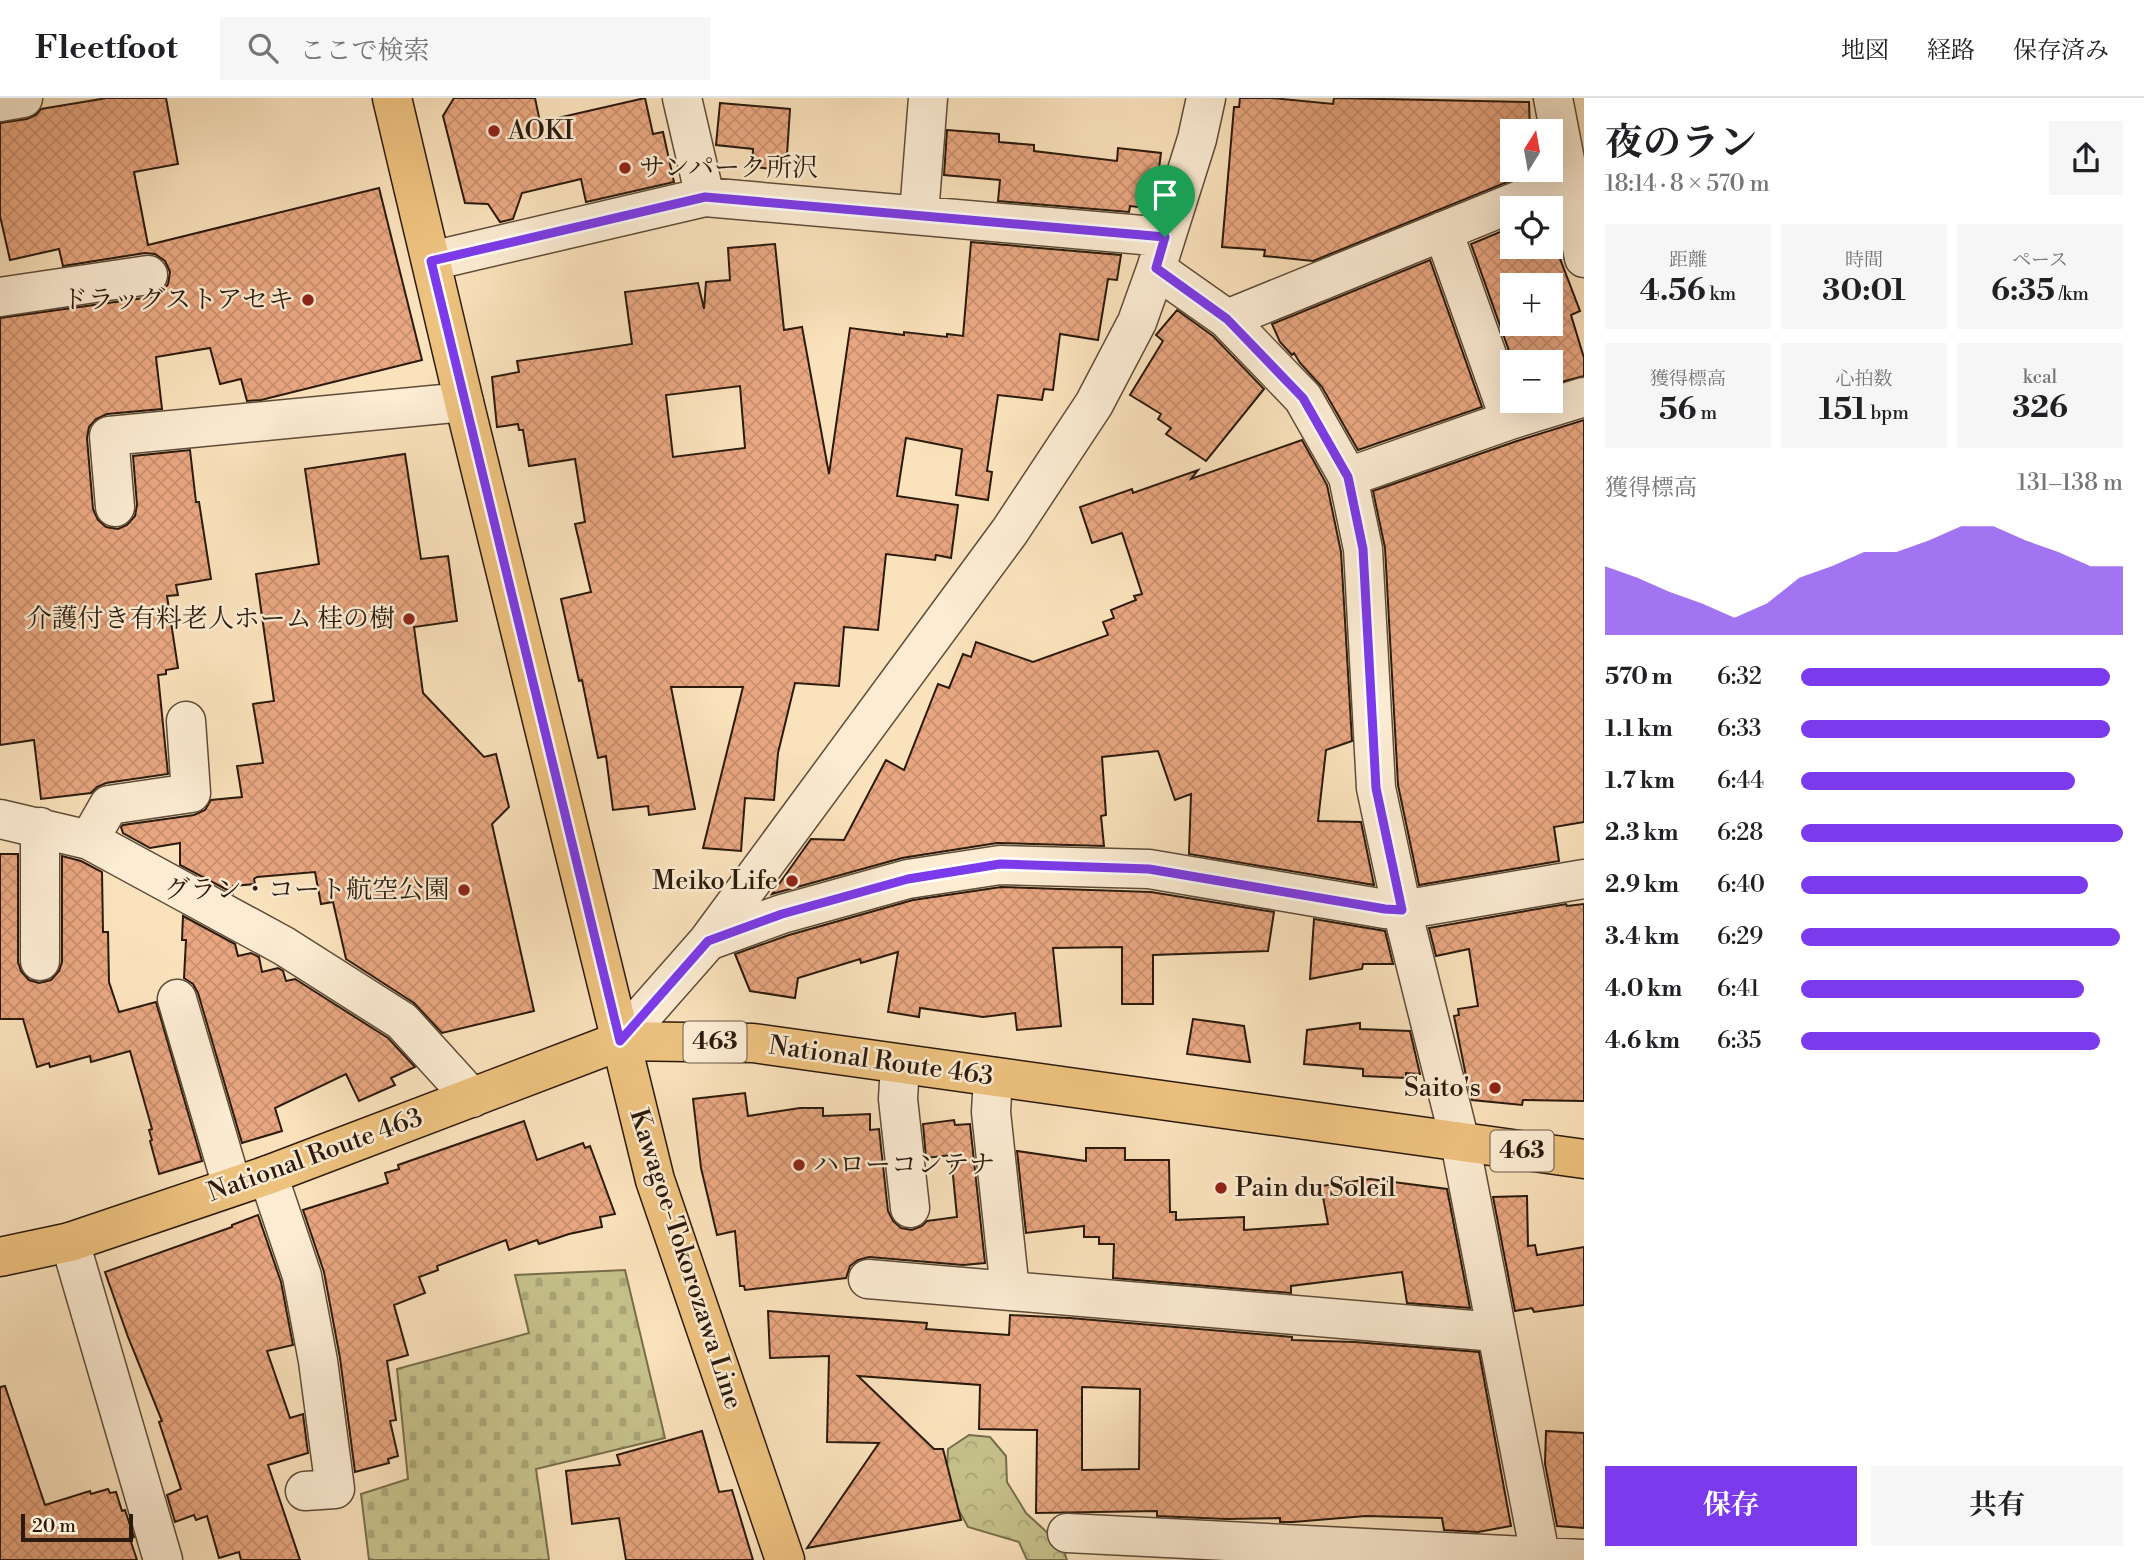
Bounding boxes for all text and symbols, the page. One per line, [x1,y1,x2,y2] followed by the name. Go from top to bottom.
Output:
[220,17,710,80] search box
[35,28,178,69] text: Fleetfoot
[244,29,282,67] icon: search
[300,35,430,67] text: ここで検索
[1841,36,1889,66] text: 地図
[1927,36,1975,66] text: 経路
[2013,36,2109,66] text: 保存済み
[507,115,574,147] place label: AOKI
[1500,119,1563,182] north arrow
[1500,119,1563,413] map controls
[1605,120,1757,167] text: 夜のラン
[2049,121,2123,195] button: share
[486,123,502,139] marker: AOKI
[639,152,818,184] place label: サンパーク所沢
[617,160,633,176] marker: サンパーク所沢
[1135,165,1195,237] pin
[1605,170,1770,198] text: 18:14 · 8 × 570 m
[1146,176,1184,214] icon: arrive
[1500,196,1563,259] button: locate
[1669,248,1707,272] text: 距離
[1845,248,1883,272] text: 時間
[2012,248,2068,272] text: ペース
[1640,272,1706,310] text: 4.56
[1822,272,1906,310] text: 30:01
[1991,272,2055,310] text: 6:35
[1500,273,1563,336] button: +
[1706,282,1736,306] text: km
[2055,282,2089,306] text: /km
[62,284,294,316] place label: ドラッグストアセキ
[300,292,316,308] marker: ドラッグストアセキ
[1500,350,1563,413] button: −
[2023,365,2057,389] text: kcal
[1650,367,1726,391] text: 獲得標高
[1835,367,1893,391] text: 心拍数
[2012,389,2068,427] text: 326
[1659,391,1696,429] text: 56
[1819,391,1867,429] text: 151
[1696,401,1717,425] text: m
[1867,401,1909,425] text: bpm
[2017,469,2123,497] text: 131–138 m
[1605,474,1697,502] text: 獲得標高
[26,603,395,635] place label: 介護付き有料老人ホーム 桂の樹
[401,611,417,627] marker: 介護付き有料老人ホーム 桂の樹
[1605,663,1673,691] text: 570 m
[1717,663,1762,691] text: 6:32
[1605,715,1673,743] text: 1.1 km
[1717,715,1762,743] text: 6:33
[1605,767,1675,795] text: 1.7 km
[1717,767,1764,795] text: 6:44
[1605,819,1678,847] text: 2.3 km
[1717,819,1763,847] text: 6:28
[652,865,778,897] place label: Meiko Life
[1605,871,1679,899] text: 2.9 km
[1717,871,1765,899] text: 6:40
[784,873,800,889] marker: Meiko Life
[164,874,450,906] place label: グラン・コート航空公園
[456,882,472,898] marker: グラン・コート航空公園
[1605,923,1679,951] text: 3.4 km
[1717,923,1763,951] text: 6:29
[1605,975,1682,1003] text: 4.0 km
[1717,975,1760,1003] text: 6:41
[684,1022,746,1062] road number: 463
[1605,1027,1680,1055] text: 4.6 km
[1717,1027,1762,1055] text: 6:35
[767,1029,995,1093] street label: National Route 463
[1404,1072,1481,1104] place label: Saito's
[1487,1080,1503,1096] marker: Saito's
[203,1101,427,1209] street label: National Route 463
[622,1105,750,1413] street label: Kawagoe-Tokorozawa Line
[1490,1130,1554,1171] road number: 463
[813,1149,995,1181] place label: ハローコンテナ
[791,1157,807,1173] marker: ハローコンテナ
[1235,1172,1396,1204] place label: Pain du Soleil
[1213,1180,1229,1196] marker: Pain du Soleil
[1605,1466,1857,1546] button: 保存
[1871,1466,2123,1546] button: 共有
[21,1511,133,1543] scale bar
[32,1514,76,1538] text: 20 m

